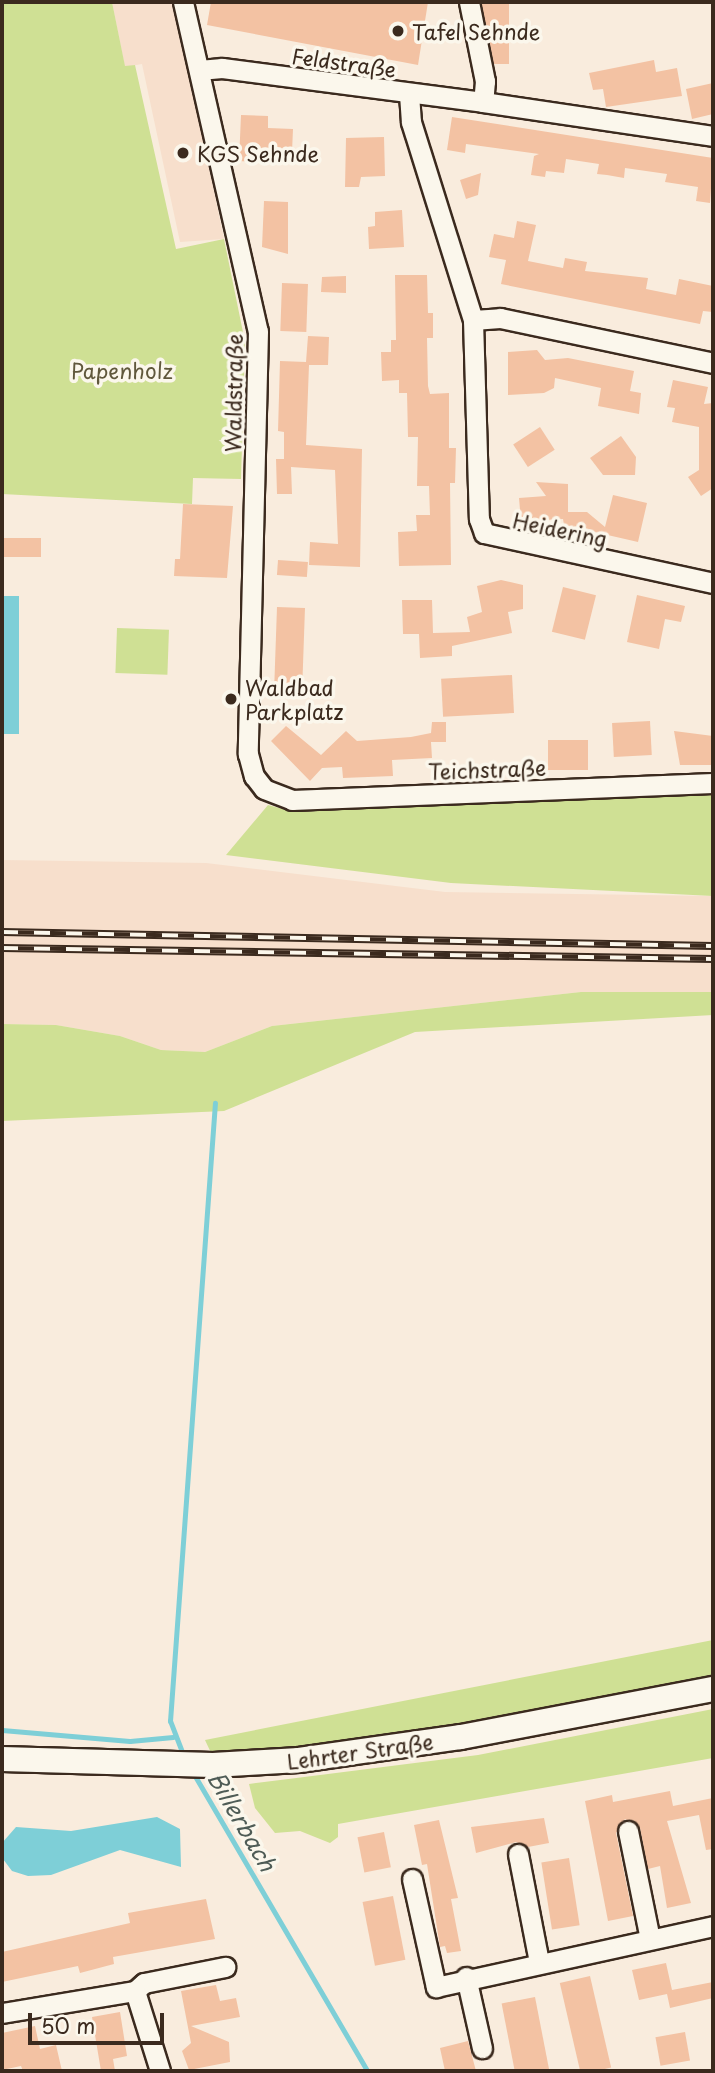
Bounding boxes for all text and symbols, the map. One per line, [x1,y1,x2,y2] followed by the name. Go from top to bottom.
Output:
[412,18,541,44] place label: Tafel Sehnde
[390,23,406,39] marker: Tafel Sehnde
[290,42,398,82] street label: Feldstraße
[197,140,320,166] place label: KGS Sehnde
[175,145,191,161] marker: KGS Sehnde
[219,334,247,452] street label: Waldstraße
[71,357,173,383] park label: Papenholz
[511,507,609,551] street label: Heidering
[245,674,343,724] place label: Waldbad Parkplatz
[223,691,239,707] marker: Waldbad Parkplatz
[428,754,546,784] street label: Teichstraße
[284,1728,436,1774] street label: Lehrter Straße
[202,1766,282,1876] water label: Billerbach
[32,2000,168,2044] scale bar
[41,2009,95,2041] text: 50 m

